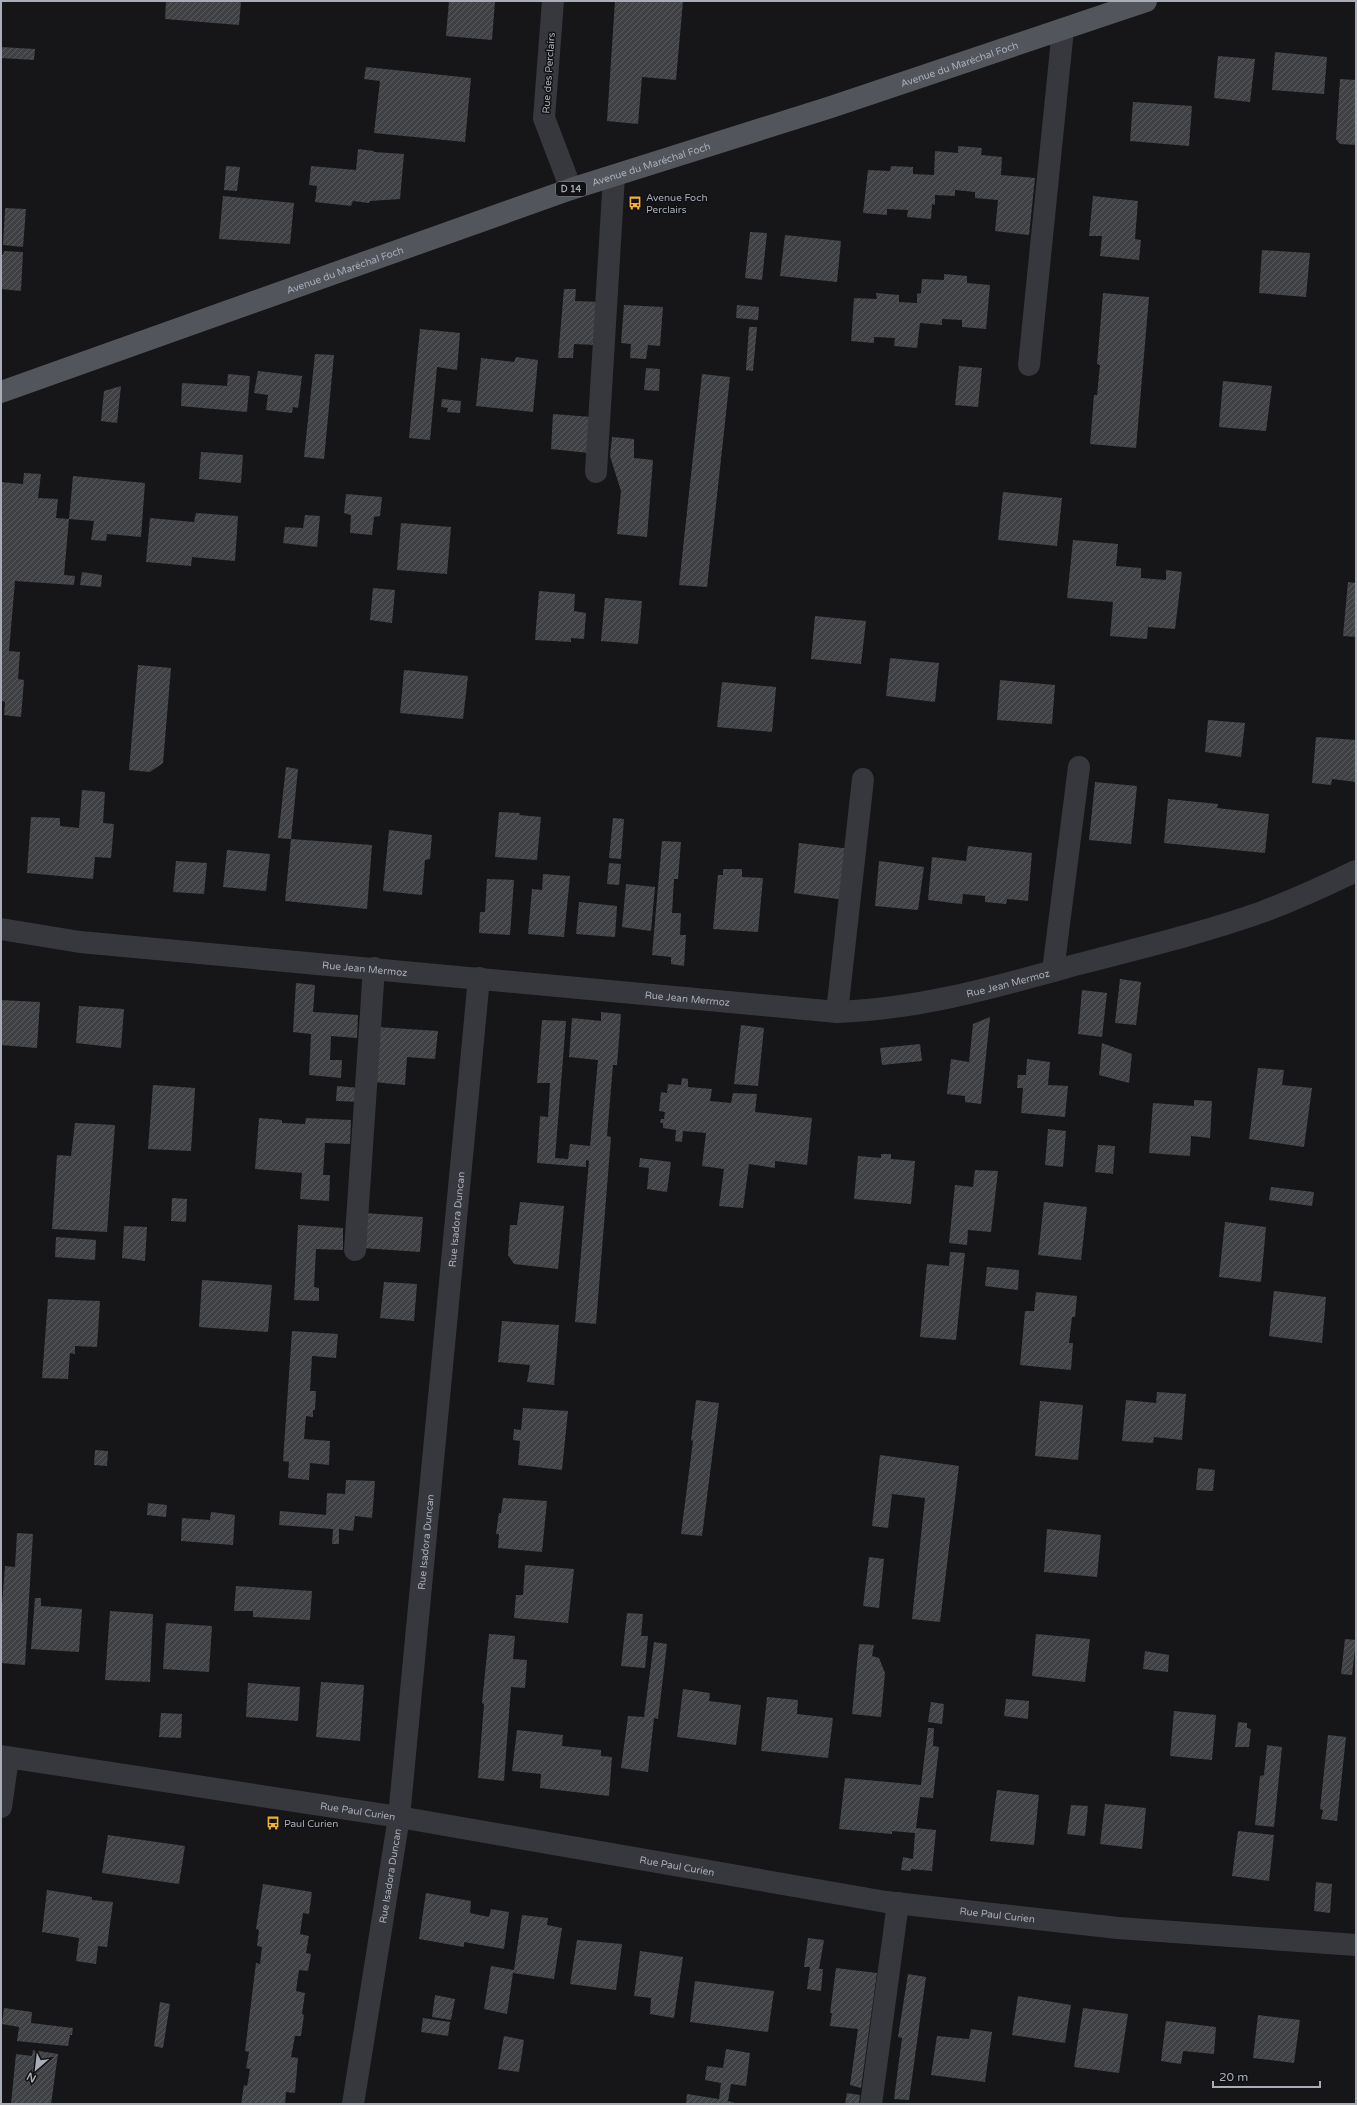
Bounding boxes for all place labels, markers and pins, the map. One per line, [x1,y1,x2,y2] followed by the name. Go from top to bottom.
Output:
[646,192,708,216] place label: Avenue Foch Perclairs
[627,195,643,211] bus stop icon: Avenue Foch Perclairs
[265,1815,281,1831] bus stop icon: Paul Curien
[284,1818,338,1830] place label: Paul Curien

